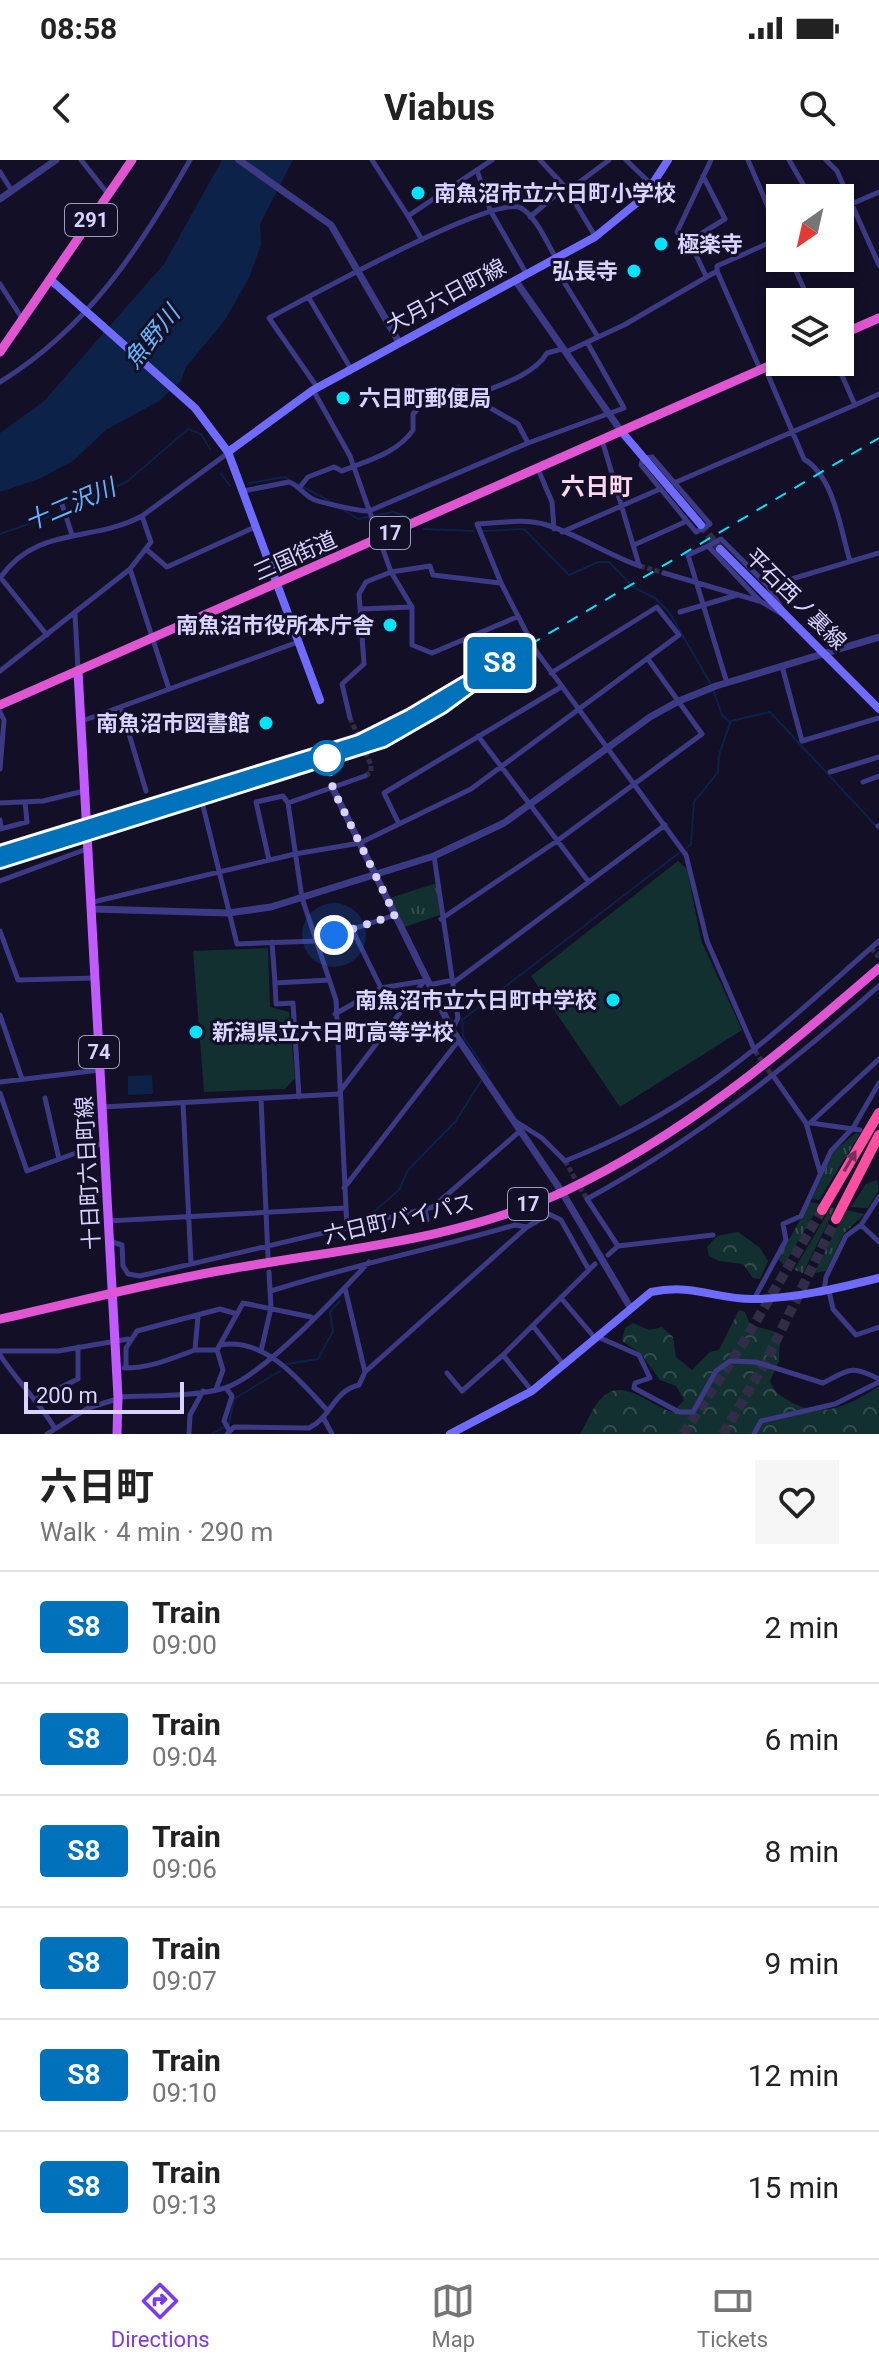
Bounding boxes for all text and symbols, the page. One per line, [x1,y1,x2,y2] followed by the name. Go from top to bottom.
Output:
[40,11,117,46] text: 08:58
[40,86,84,130] icon: back
[795,86,839,130] icon: search
[384,87,495,129] text: Viabus
[434,181,676,206] place label: 南魚沼市立六日町小学校
[409,184,427,202] marker: 南魚沼市立六日町小学校
[766,184,854,272] north arrow
[766,184,854,376] map controls
[65,204,117,236] road number: 291
[677,232,743,257] place label: 極楽寺
[652,235,670,253] marker: 極楽寺
[382,254,510,338] street label: 大月六日町線
[552,259,618,284] place label: 弘長寺
[625,262,643,280] marker: 弘長寺
[766,288,854,376] button: layers
[118,298,187,374] water label: 魚野川
[359,386,491,411] place label: 六日町郵便局
[334,389,352,407] marker: 六日町郵便局
[20,472,122,537] water label: 十二沢川
[561,473,633,501] district label: 六日町
[370,517,410,549] road number: 17
[250,527,340,585] street label: 三国街道
[740,543,852,655] street label: 平石西ノ裏線
[176,613,374,638] place label: 南魚沼市役所本庁舎
[381,616,399,634] marker: 南魚沼市役所本庁舎
[464,637,536,689] line badge: S8
[483,646,517,679] text: S8
[96,711,250,736] place label: 南魚沼市図書館
[257,714,275,732] marker: 南魚沼市図書館
[310,741,344,775] unlabelled marker
[314,915,354,955] your location
[355,988,597,1013] place label: 南魚沼市立六日町中学校
[604,991,622,1009] marker: 南魚沼市立六日町中学校
[212,1020,454,1045] place label: 新潟県立六日町高等学校
[187,1023,205,1041] marker: 新潟県立六日町高等学校
[79,1036,119,1068] road number: 74
[71,1095,105,1251] street label: 十日町六日町線
[843,1150,857,1172] one-way arrow
[508,1188,548,1220] road number: 17
[321,1190,477,1248] street label: 六日町バイパス
[24,1378,184,1414] scale bar
[36,1383,98,1408] text: 200 m
[755,1460,839,1544] button: heart
[40,1465,154,1509] text: 六日町
[40,1517,273,1547] text: Walk · 4 min · 290 m
[152,1595,221,1630] text: Train
[67,1610,101,1643] text: S8
[765,1610,839,1645] text: 2 min
[152,1630,217,1660] text: 09:00
[152,1707,221,1742] text: Train
[67,1722,101,1755] text: S8
[765,1722,839,1757] text: 6 min
[152,1742,217,1772] text: 09:04
[152,1819,221,1854] text: Train
[67,1834,101,1867] text: S8
[765,1834,839,1869] text: 8 min
[152,1854,217,1884] text: 09:06
[152,1931,221,1966] text: Train
[67,1946,101,1979] text: S8
[765,1946,839,1981] text: 9 min
[152,1966,217,1996] text: 09:07
[152,2043,221,2078] text: Train
[67,2058,101,2091] text: S8
[748,2058,839,2093] text: 12 min
[152,2078,217,2108] text: 09:10
[152,2155,221,2190] text: Train
[67,2170,101,2203] text: S8
[748,2170,839,2205] text: 15 min
[152,2190,217,2220] text: 09:13
[111,2279,210,2352] tab: Directions
[431,2279,475,2352] tab: Map
[697,2279,768,2352] tab: Tickets

